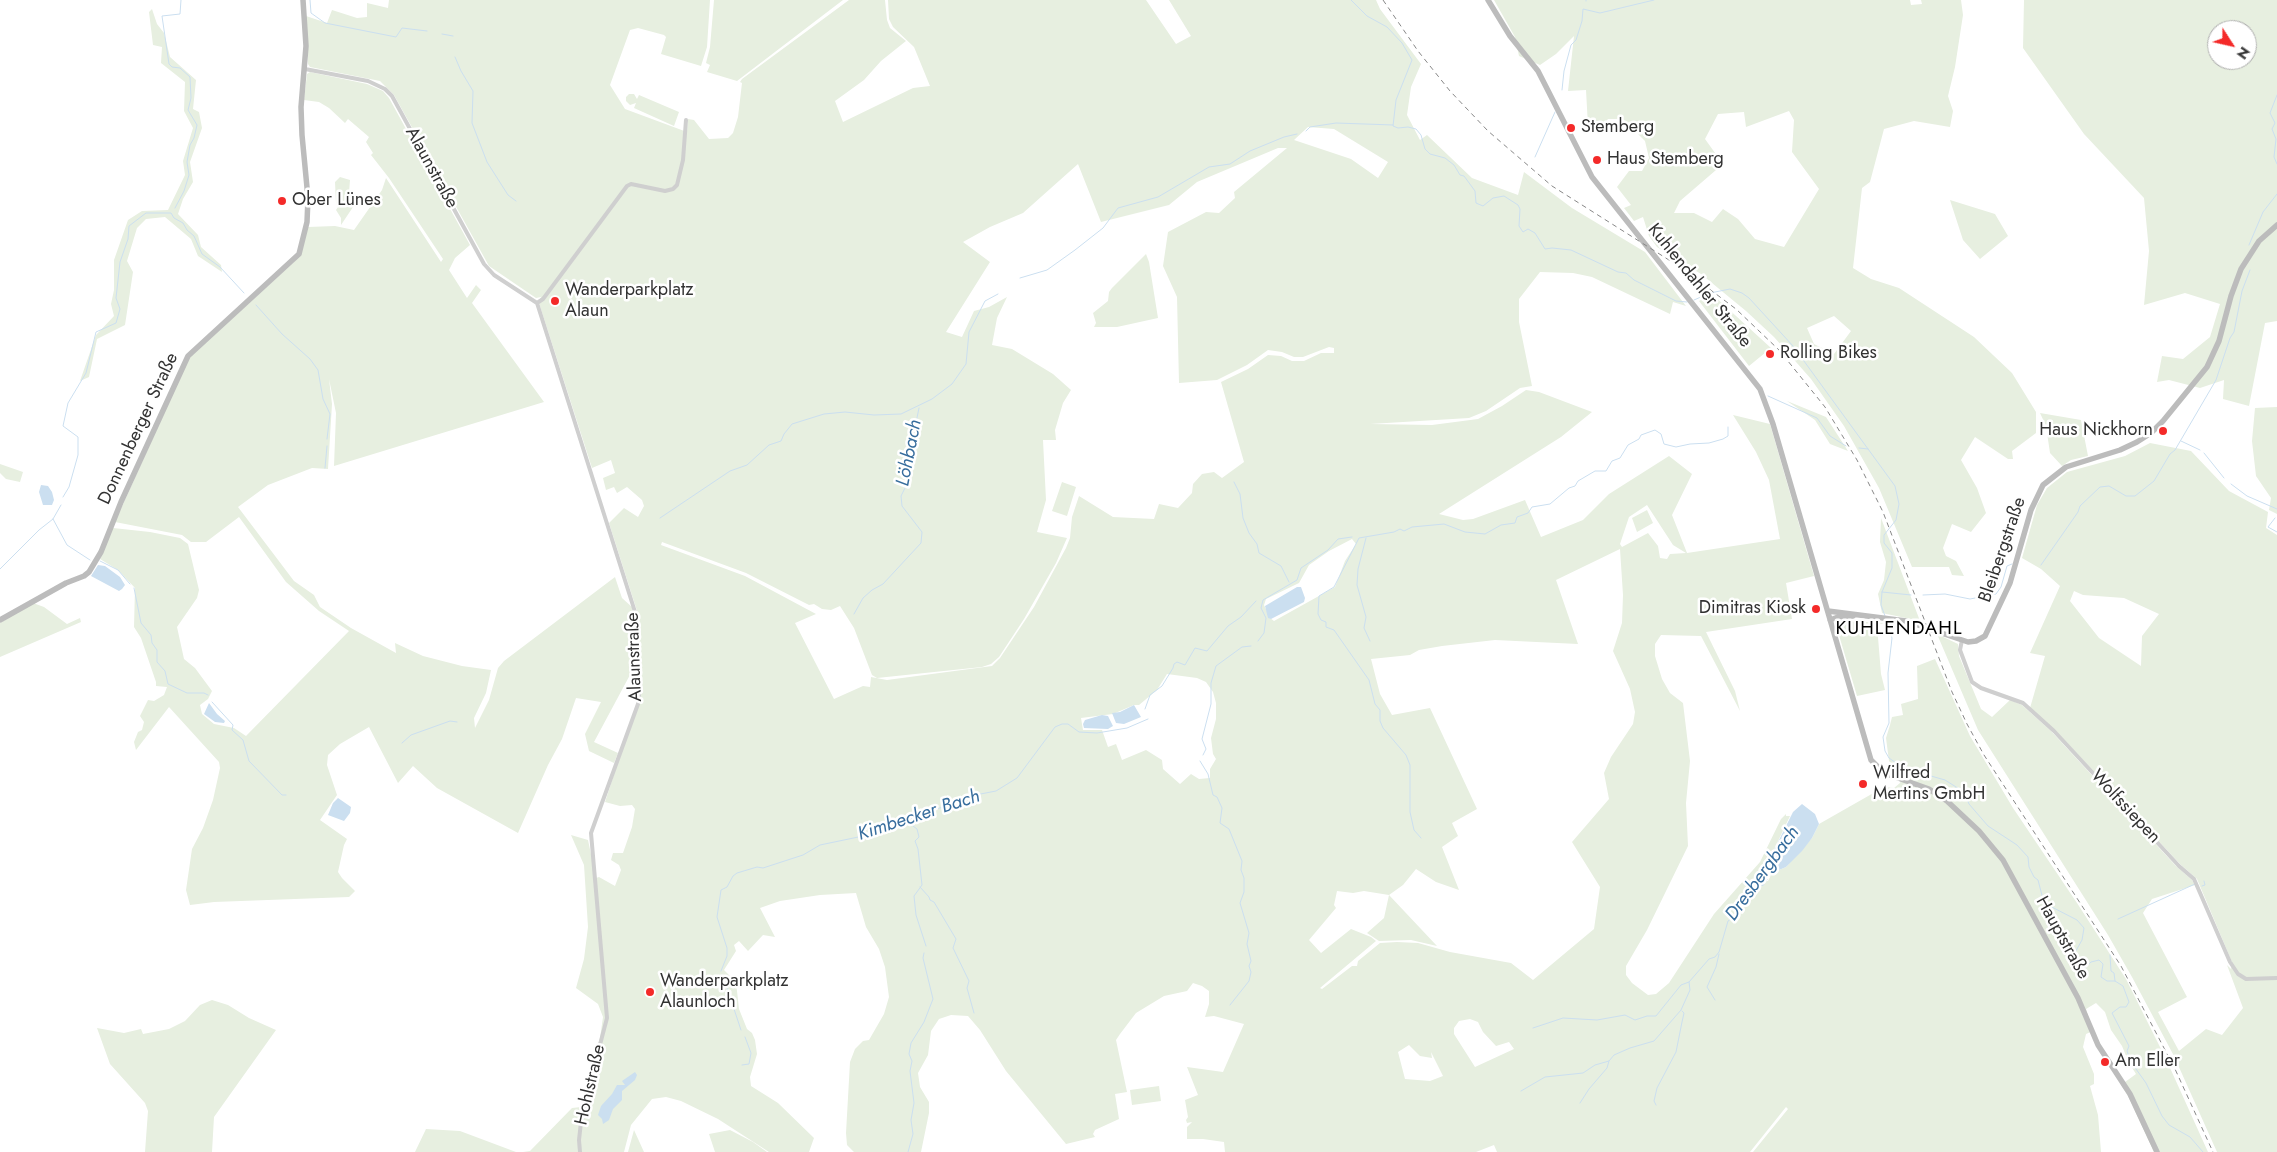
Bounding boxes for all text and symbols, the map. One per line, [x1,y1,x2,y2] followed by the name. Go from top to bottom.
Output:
[2207,20,2257,70] north arrow
[2232,43,2255,63] text: N
[1581,117,1654,139] place label: Stemberg
[1565,122,1577,134] marker: Stemberg
[400,124,462,212] street label: Alaunstraße
[1607,149,1724,171] place label: Haus Stemberg
[1591,154,1603,166] marker: Haus Stemberg
[292,190,381,212] place label: Ober Lünes
[276,195,288,207] marker: Ober Lünes
[1642,220,1756,352] street label: Kuhlendahler Straße
[565,280,694,322] place label: Wanderparkplatz Alaun
[549,295,561,307] marker: Wanderparkplatz Alaun
[1780,343,1877,365] place label: Rolling Bikes
[1764,348,1776,360] marker: Rolling Bikes
[94,350,184,508] street label: Donnenberger Straße
[892,418,928,488] water label: Löhbach
[2039,420,2153,442] place label: Haus Nickhorn
[2157,425,2169,437] marker: Haus Nickhorn
[1975,495,2031,605] street label: Bleibergstraße
[1699,598,1806,620] place label: Dimitras Kiosk
[1810,603,1822,615] marker: Dimitras Kiosk
[623,612,647,702] street label: Alaunstraße
[1834,618,1964,640] district label: KUHLENDAHL
[1873,763,1985,806] place label: Wilfred Mertins GmbH
[2085,766,2165,848] street label: Wolfssiepen
[1857,778,1869,790] marker: Wilfred Mertins GmbH
[855,786,983,846] water label: Kimbecker Bach
[1721,822,1805,926] water label: Dresbergbach
[2030,893,2094,983] street label: Hauptstraße
[660,971,789,1014] place label: Wanderparkplatz Alaunloch
[644,986,656,998] marker: Wanderparkplatz Alaunloch
[571,1043,611,1127] street label: Hohlstraße
[2115,1051,2180,1073] place label: Am Eller
[2099,1056,2111,1068] marker: Am Eller

